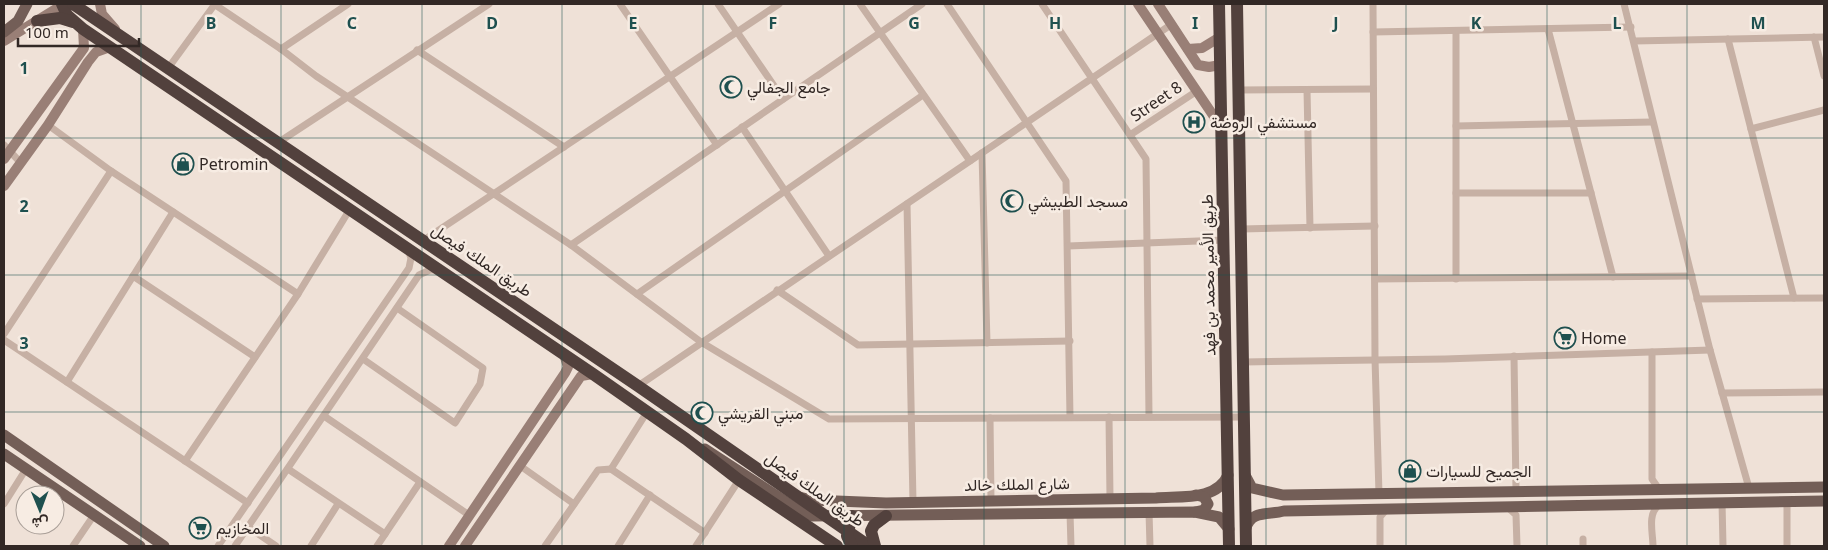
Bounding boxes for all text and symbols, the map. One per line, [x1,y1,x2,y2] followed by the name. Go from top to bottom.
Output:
[206,12,216,34] text: B
[347,12,357,34] text: C
[486,12,498,34] text: D
[629,12,638,34] text: E
[769,12,777,34] text: F
[908,12,920,34] text: G
[1049,12,1061,34] text: H
[1192,12,1198,34] text: I
[1331,12,1339,34] text: J
[1471,12,1482,34] text: K
[1613,12,1622,34] text: L
[1750,12,1766,34] text: M
[18,15,139,47] scale bar
[25,22,69,42] text: 100 m
[19,57,29,79] text: 1
[719,75,743,99] mosque icon: جامع الجفالي
[747,76,831,101] place label: جامع الجفالي
[1126,76,1186,126] street label: Street 8
[1182,110,1206,134] hospital icon: مستشفي الروضة
[1210,111,1317,136] place label: مستشفي الروضة
[171,152,195,176] shop icon: Petromin
[199,153,268,175] place label: Petromin
[1000,189,1024,213] mosque icon: مسجد الطبيشي
[1028,190,1128,215] place label: مسجد الطبيشي
[1196,194,1220,356] street label: طريق الأمير محمد بن فهد
[19,195,29,217] text: 2
[427,218,537,302] street label: طريق الملك فيصل
[1553,326,1577,350] supermarket icon: Home
[1581,327,1627,349] place label: Home
[19,332,29,354] text: 3
[690,401,714,425] mosque icon: مبني القريشي
[718,402,803,427] place label: مبني القريشي
[761,446,869,532] street label: طريق الملك فيصل
[1398,459,1422,483] shop icon: الجميح للسيارات
[1426,460,1532,483] place label: الجميح للسيارات
[964,472,1070,497] street label: شارع الملك خالد
[15,485,65,535] north arrow
[31,514,49,533] text: ش
[188,516,212,540] supermarket icon: المخازيم
[216,517,269,539] place label: المخازيم

